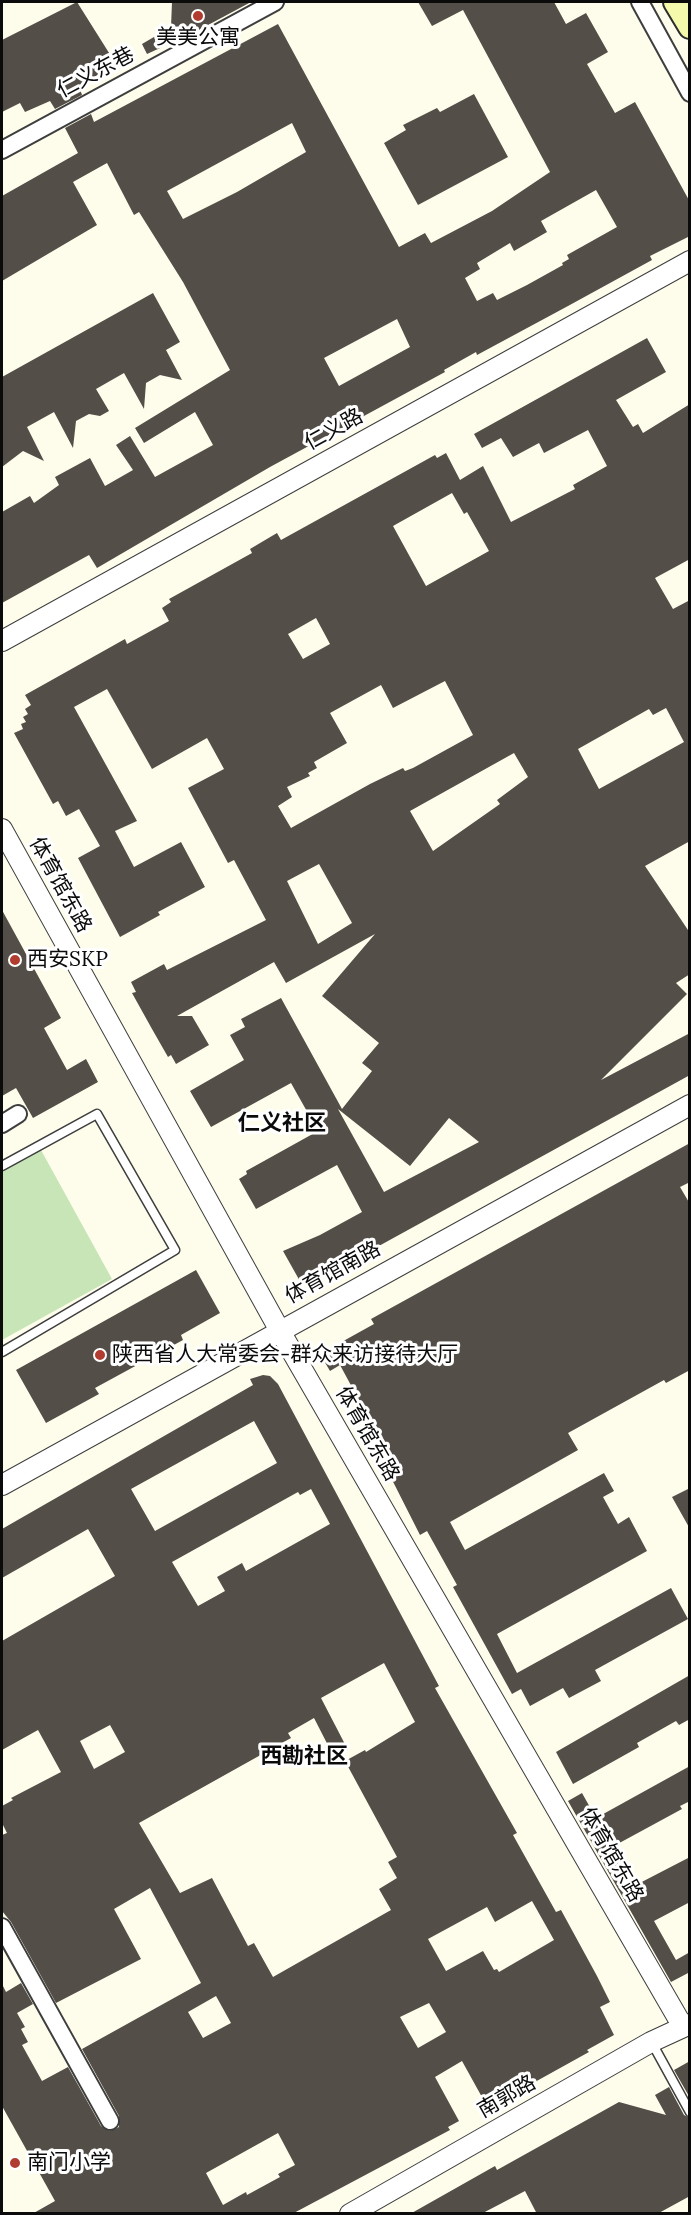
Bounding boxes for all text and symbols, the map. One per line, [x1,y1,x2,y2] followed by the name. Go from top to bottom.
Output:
[191,9,205,23] marker: 美美公寓
[156,25,240,51] place label: 美美公寓
[53,42,139,104] street label: 仁义东巷
[300,404,368,456] street label: 仁义路
[24,833,96,937] street label: 体育馆东路
[27,947,108,973] place label: 西安SKP
[8,953,22,967] marker: 西安SKP
[238,1111,326,1137] district label: 仁义社区
[281,1237,385,1309] street label: 体育馆南路
[112,1342,458,1368] place label: 陕西省人大常委会-群众来访接待大厅
[93,1348,107,1362] marker: 陕西省人大常委会-群众来访接待大厅
[330,1382,404,1486] street label: 体育馆东路
[260,1744,348,1770] district label: 西勘社区
[574,1803,648,1907] street label: 体育馆东路
[473,2070,541,2124] street label: 南郭路
[27,2150,111,2176] place label: 南门小学
[8,2156,22,2170] marker: 南门小学

